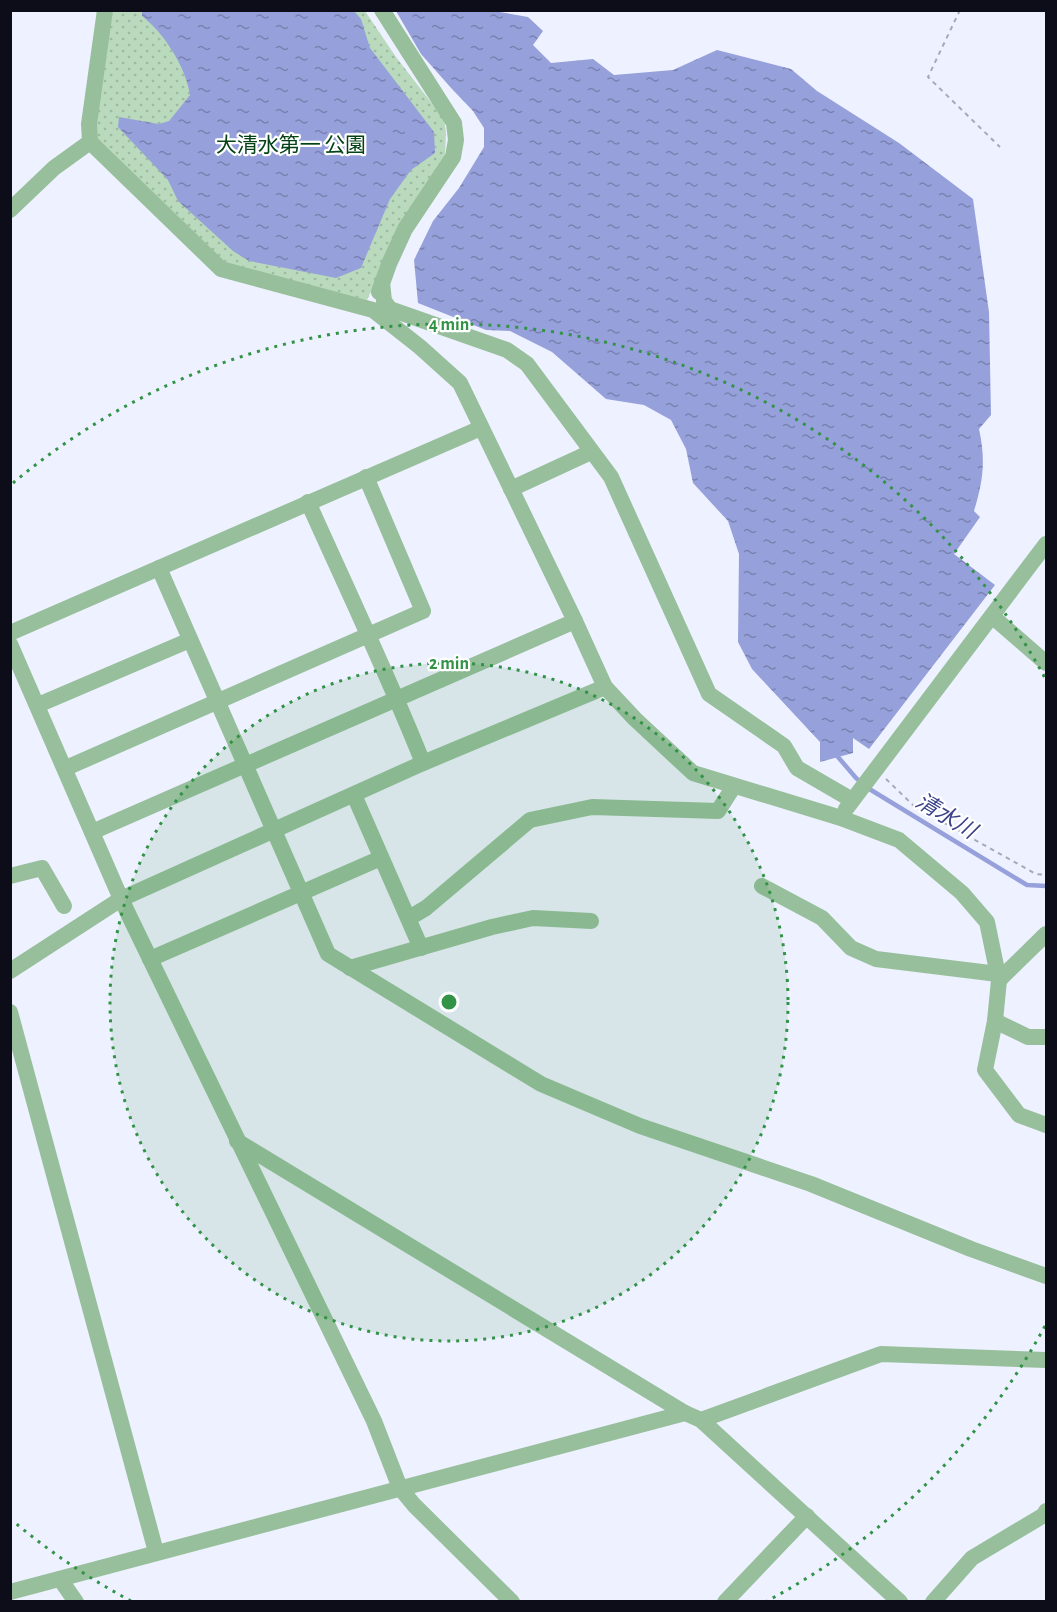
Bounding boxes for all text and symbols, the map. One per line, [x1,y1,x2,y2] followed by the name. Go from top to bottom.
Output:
[216,134,366,156] park label: 大清水第一 公園
[429,316,469,334] text: 4 min
[429,655,469,673] text: 2 min
[912,789,982,843] water label: 清水川
[439,992,459,1012] centre of rings

